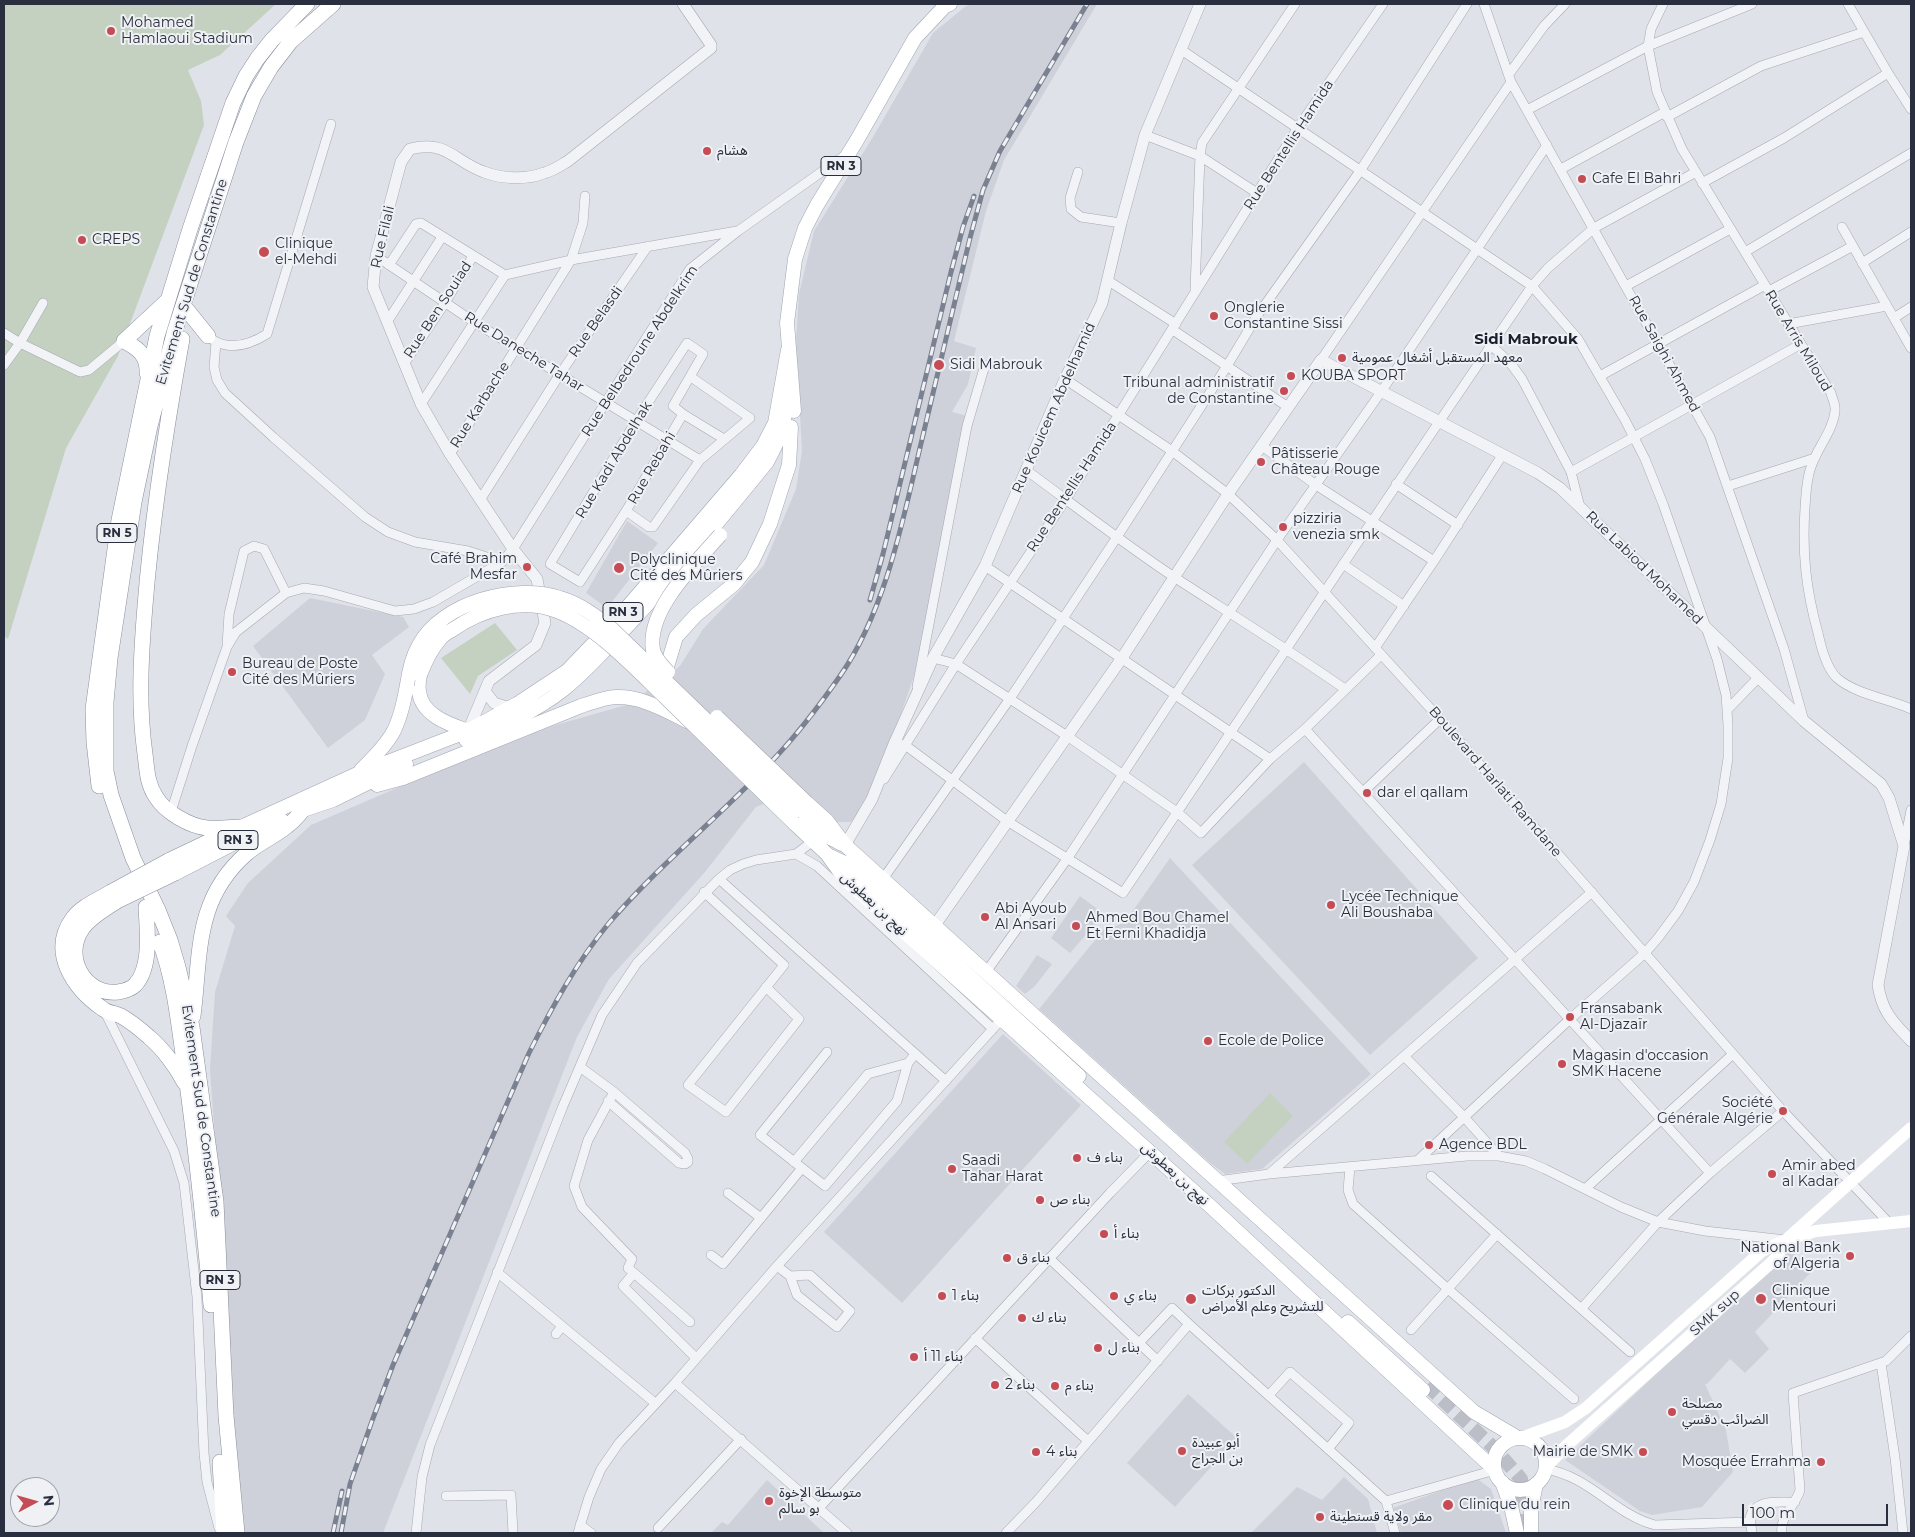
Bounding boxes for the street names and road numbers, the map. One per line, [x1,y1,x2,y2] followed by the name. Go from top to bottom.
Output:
[1241,77,1337,213] street label: Rue Bentellis Hamida
[821,157,861,176] road number: RN 3
[153,177,231,387] street label: Evitement Sud de Constantine
[368,204,398,270] street label: Rue Filali
[400,258,476,362] street label: Rue Ben Souiad
[578,262,702,440] street label: Rue Belbedroune Abdelkrim
[565,283,627,361] street label: Rue Belasdi
[1761,287,1835,395] street label: Rue Arris Miloud
[1625,293,1703,415] street label: Rue Saighi Ahmed
[461,308,587,396] street label: Rue Daneche Tahar
[1009,320,1099,496] street label: Rue Kouicem Abdelhamid
[447,359,513,451] street label: Rue Karbache
[572,398,656,522] street label: Rue Kadi Abdelhak
[1024,419,1120,555] street label: Rue Bentellis Hamida
[624,429,680,507] street label: Rue Rebahi
[1582,508,1706,628] street label: Rue Labiod Mohamed
[97,524,137,542] road number: RN 5
[603,602,643,622] road number: RN 3
[1425,703,1565,861] street label: Boulevard Harlati Ramdane
[218,830,258,850] road number: RN 3
[837,869,911,939] street label: نهج بن بعطوش
[178,1004,224,1218] street label: Evitement Sud de Constantine
[1137,1139,1213,1209] street label: نهج بن بعطوش
[200,1270,240,1290] road number: RN 3
[1687,1286,1743,1340] street label: SMK sup

